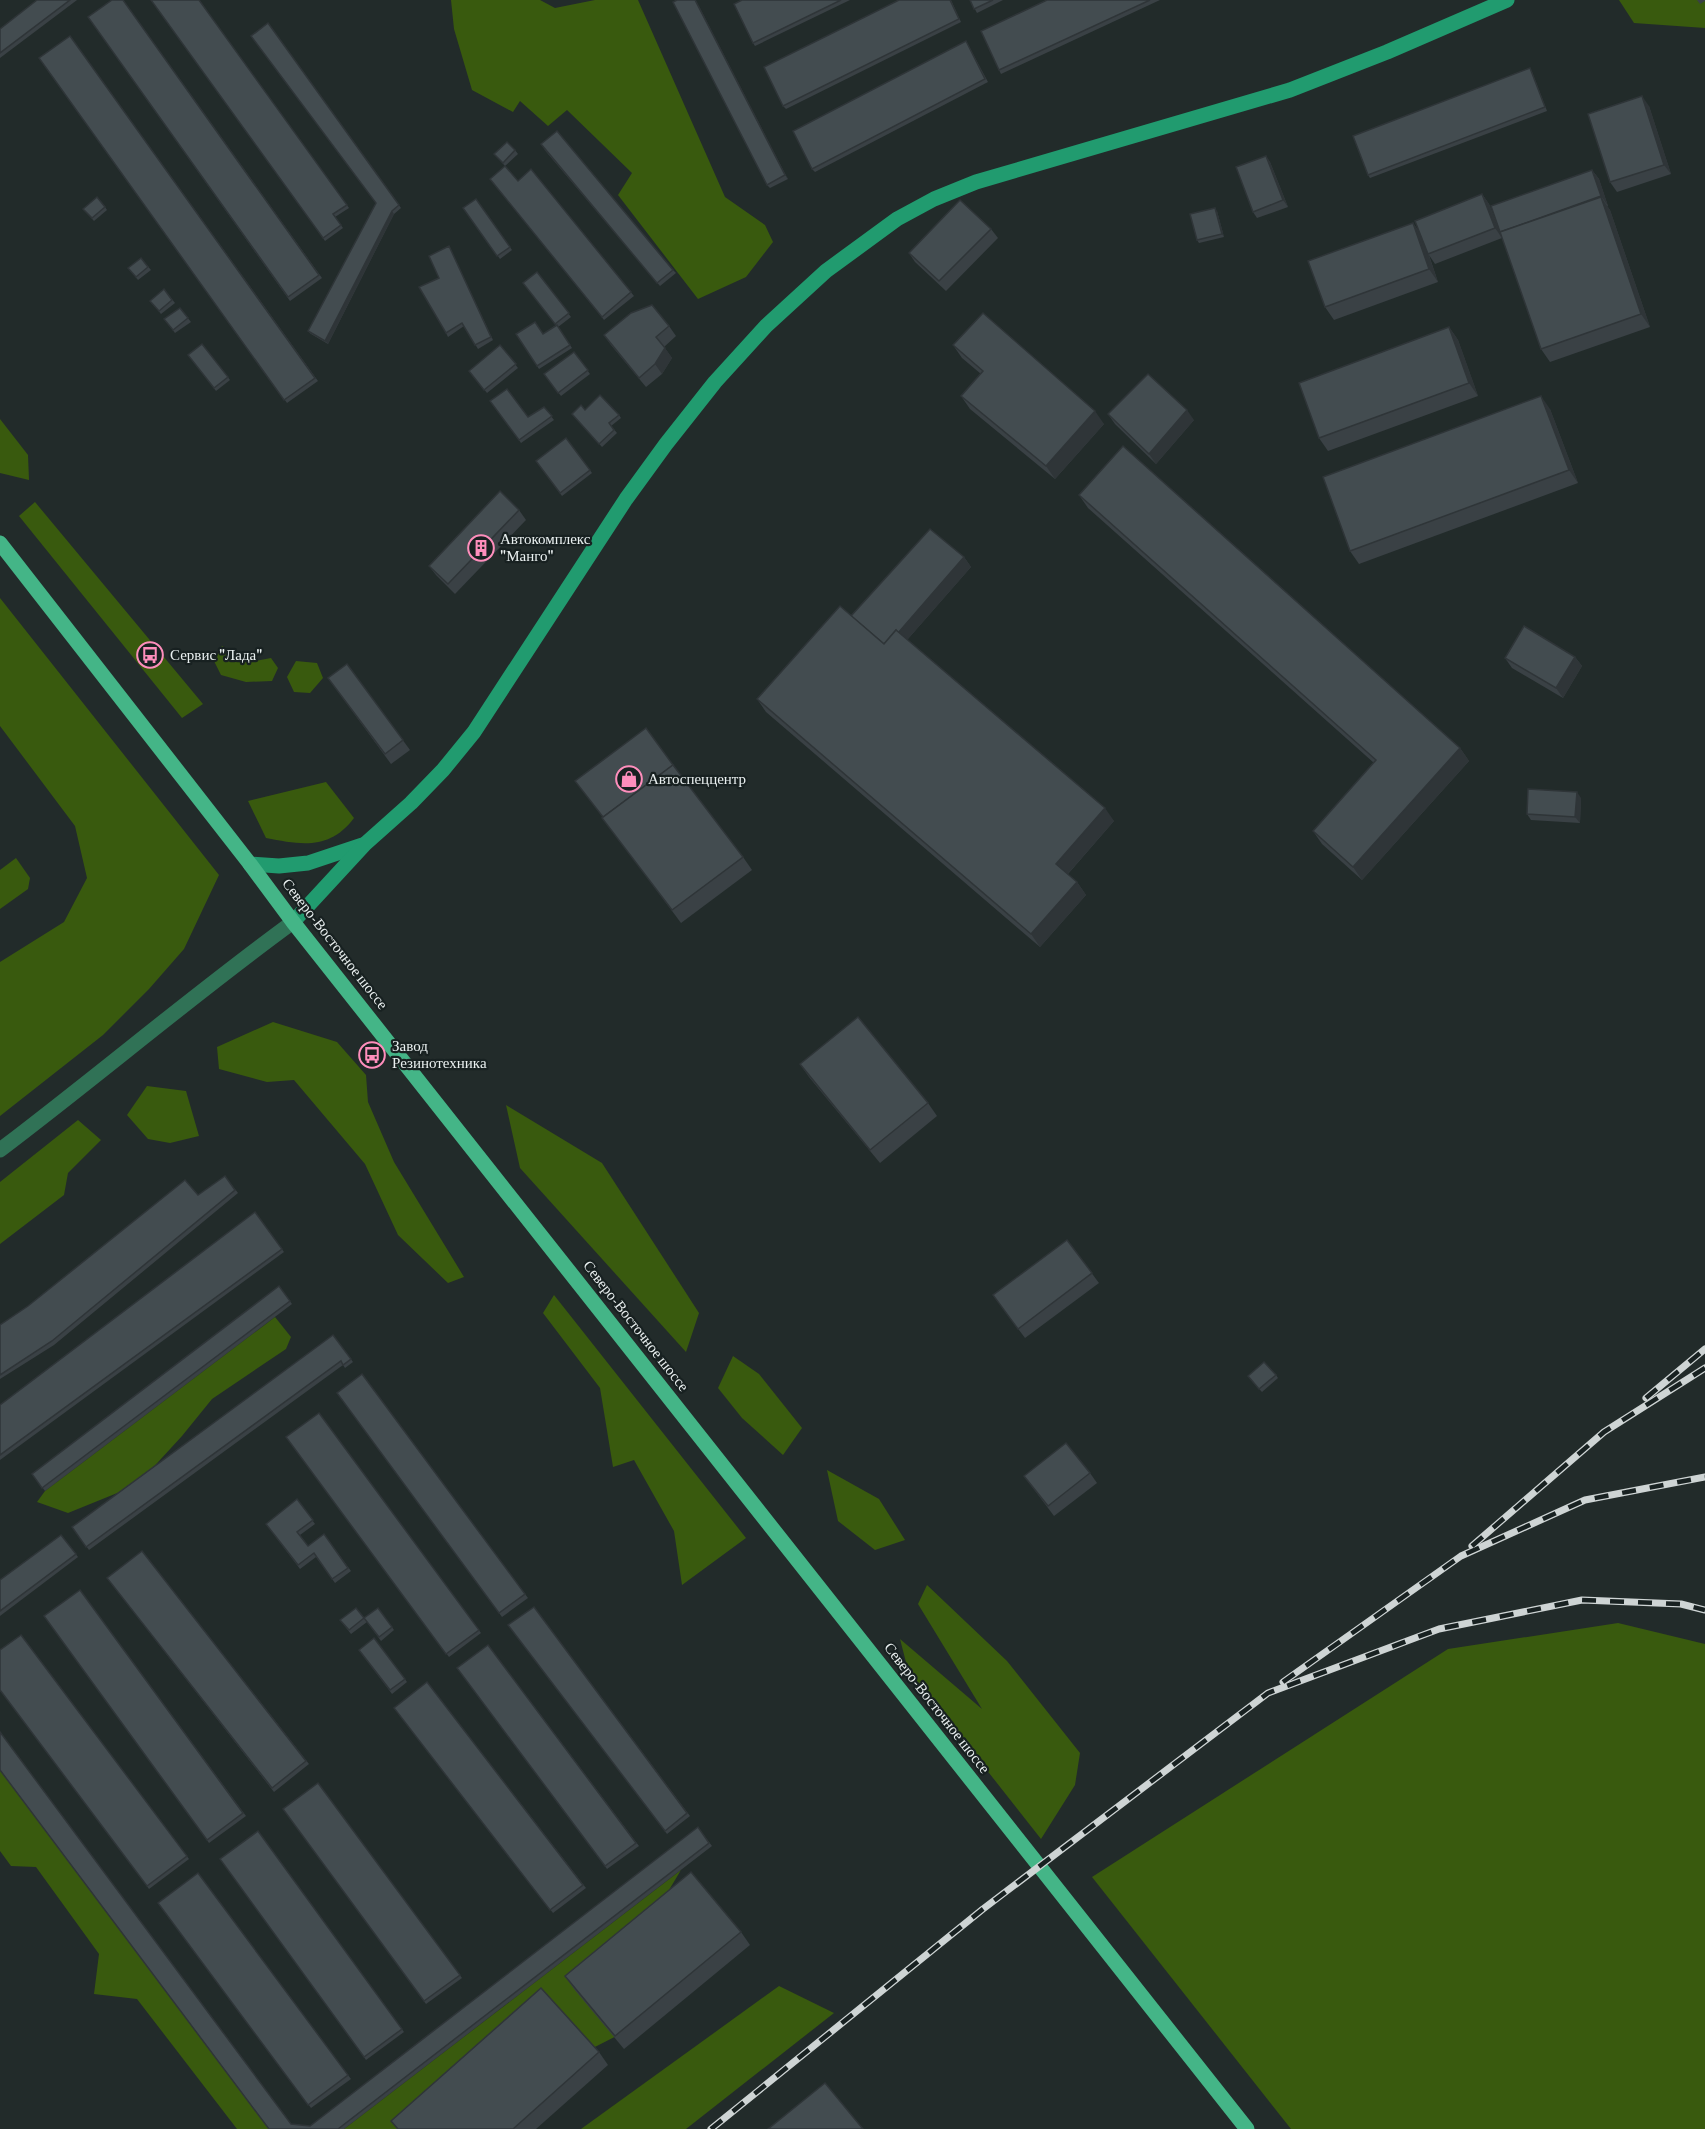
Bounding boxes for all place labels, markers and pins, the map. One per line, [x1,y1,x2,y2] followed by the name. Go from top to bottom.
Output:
[500,531,591,564] place label: Автокомплекс "Манго"
[466,533,496,563] building icon: Автокомплекс "Манго"
[135,640,165,670] bus stop icon: Сервис "Лада"
[170,647,262,663] place label: Сервис "Лада"
[614,764,644,794] shop icon: Автоспеццентр
[648,771,746,787] place label: Автоспеццентр
[392,1038,487,1071] place label: Завод Резинотехника
[357,1040,387,1070] bus stop icon: Завод Резинотехника

